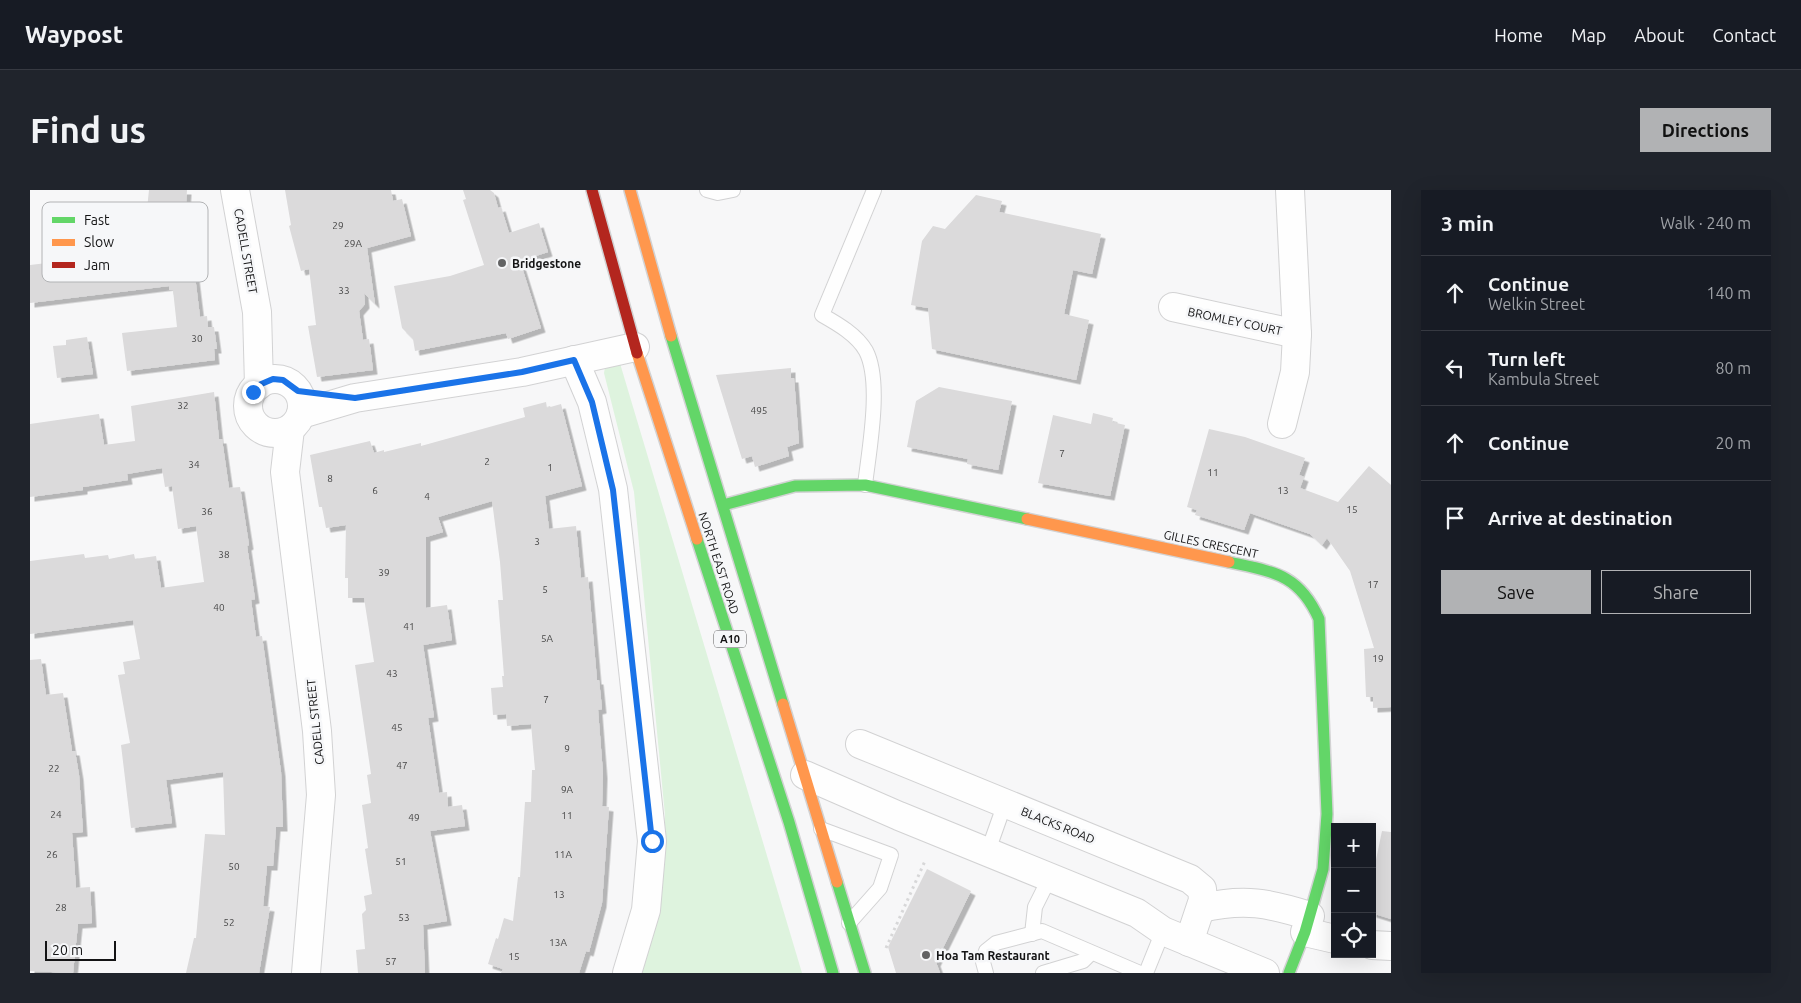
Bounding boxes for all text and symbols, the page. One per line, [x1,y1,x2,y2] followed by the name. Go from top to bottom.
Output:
[25,21,123,48] text: Waypost
[1494,25,1543,45] text: Home
[1571,25,1606,45] text: Map
[1634,25,1684,45] text: About
[1712,25,1776,45] text: Contact
[1640,108,1771,152] button: Directions
[30,110,146,150] text: Find us
[42,202,208,282] legend
[232,207,260,295] street label: CADELL STREET
[1441,211,1494,235] text: 3 min
[84,212,110,228] text: Fast
[1660,214,1751,232] text: Walk · 240 m
[332,220,344,231] house number: 29
[84,234,114,250] text: Slow
[344,238,362,249] house number: 29A
[84,257,110,273] text: Jam
[496,257,508,269] marker: Bridgestone
[512,257,581,270] place label: Bridgestone
[1488,273,1569,295] text: Continue
[1441,279,1469,307] icon: ahead
[1706,284,1751,302] text: 140 m
[338,285,350,296] house number: 33
[1488,295,1585,313] text: Welkin Street
[1187,305,1284,337] street label: BROMLEY COURT
[191,333,203,344] house number: 30
[1488,348,1566,370] text: Turn left
[1441,354,1469,382] icon: left
[1715,359,1751,377] text: 80 m
[1488,370,1599,388] text: Kambula Street
[242,381,265,404] route end
[177,400,189,411] house number: 32
[751,405,767,416] house number: 495
[1441,429,1469,457] icon: ahead
[1488,432,1569,454] text: Continue
[1715,434,1751,452] text: 20 m
[1059,448,1065,459] house number: 7
[484,456,490,467] house number: 2
[188,459,200,470] house number: 34
[547,462,553,473] house number: 1
[1207,467,1219,478] house number: 11
[327,473,333,484] house number: 8
[372,485,378,496] house number: 6
[1277,485,1289,496] house number: 13
[424,491,430,502] house number: 4
[1346,504,1358,515] house number: 15
[1441,504,1469,532] icon: arrive
[201,506,213,517] house number: 36
[1488,507,1673,529] text: Arrive at destination
[696,510,742,616] street label: NORTH EAST ROAD
[1163,528,1260,560] street label: GILLES CRESCENT
[534,536,540,547] house number: 3
[218,549,230,560] house number: 38
[378,567,390,578] house number: 39
[1441,570,1591,614] button: Save
[1601,570,1751,614] button: Share
[1367,579,1379,590] house number: 17
[542,584,548,595] house number: 5
[213,602,225,613] house number: 40
[403,621,415,632] house number: 41
[714,630,746,648] road number: A10
[541,633,554,644] house number: 5A
[1372,653,1384,664] house number: 19
[386,668,398,679] house number: 43
[304,678,326,766] street label: CADELL STREET
[543,694,549,705] house number: 7
[391,722,403,733] house number: 45
[564,743,570,754] house number: 9
[396,760,408,771] house number: 47
[48,763,60,774] house number: 22
[561,784,574,795] house number: 9A
[1019,804,1097,846] street label: BLACKS ROAD
[50,809,62,820] house number: 24
[561,810,573,821] house number: 11
[408,812,420,823] house number: 49
[1331,823,1376,958] map controls
[1331,823,1376,868] button: +
[641,830,664,853] route start
[46,849,58,860] house number: 26
[554,849,572,860] house number: 11A
[395,856,407,867] house number: 51
[228,861,240,872] house number: 50
[1331,868,1376,913] button: −
[553,889,565,900] house number: 13
[55,902,67,913] house number: 28
[398,912,410,923] house number: 53
[1331,913,1376,958] button: locate
[223,917,235,928] house number: 52
[549,937,567,948] house number: 13A
[45,938,116,961] scale bar
[52,942,83,958] text: 20 m
[920,949,932,961] marker: Hoa Tam Restaurant
[936,949,1050,962] place label: Hoa Tam Restaurant
[508,951,520,962] house number: 15
[385,956,397,967] house number: 57

